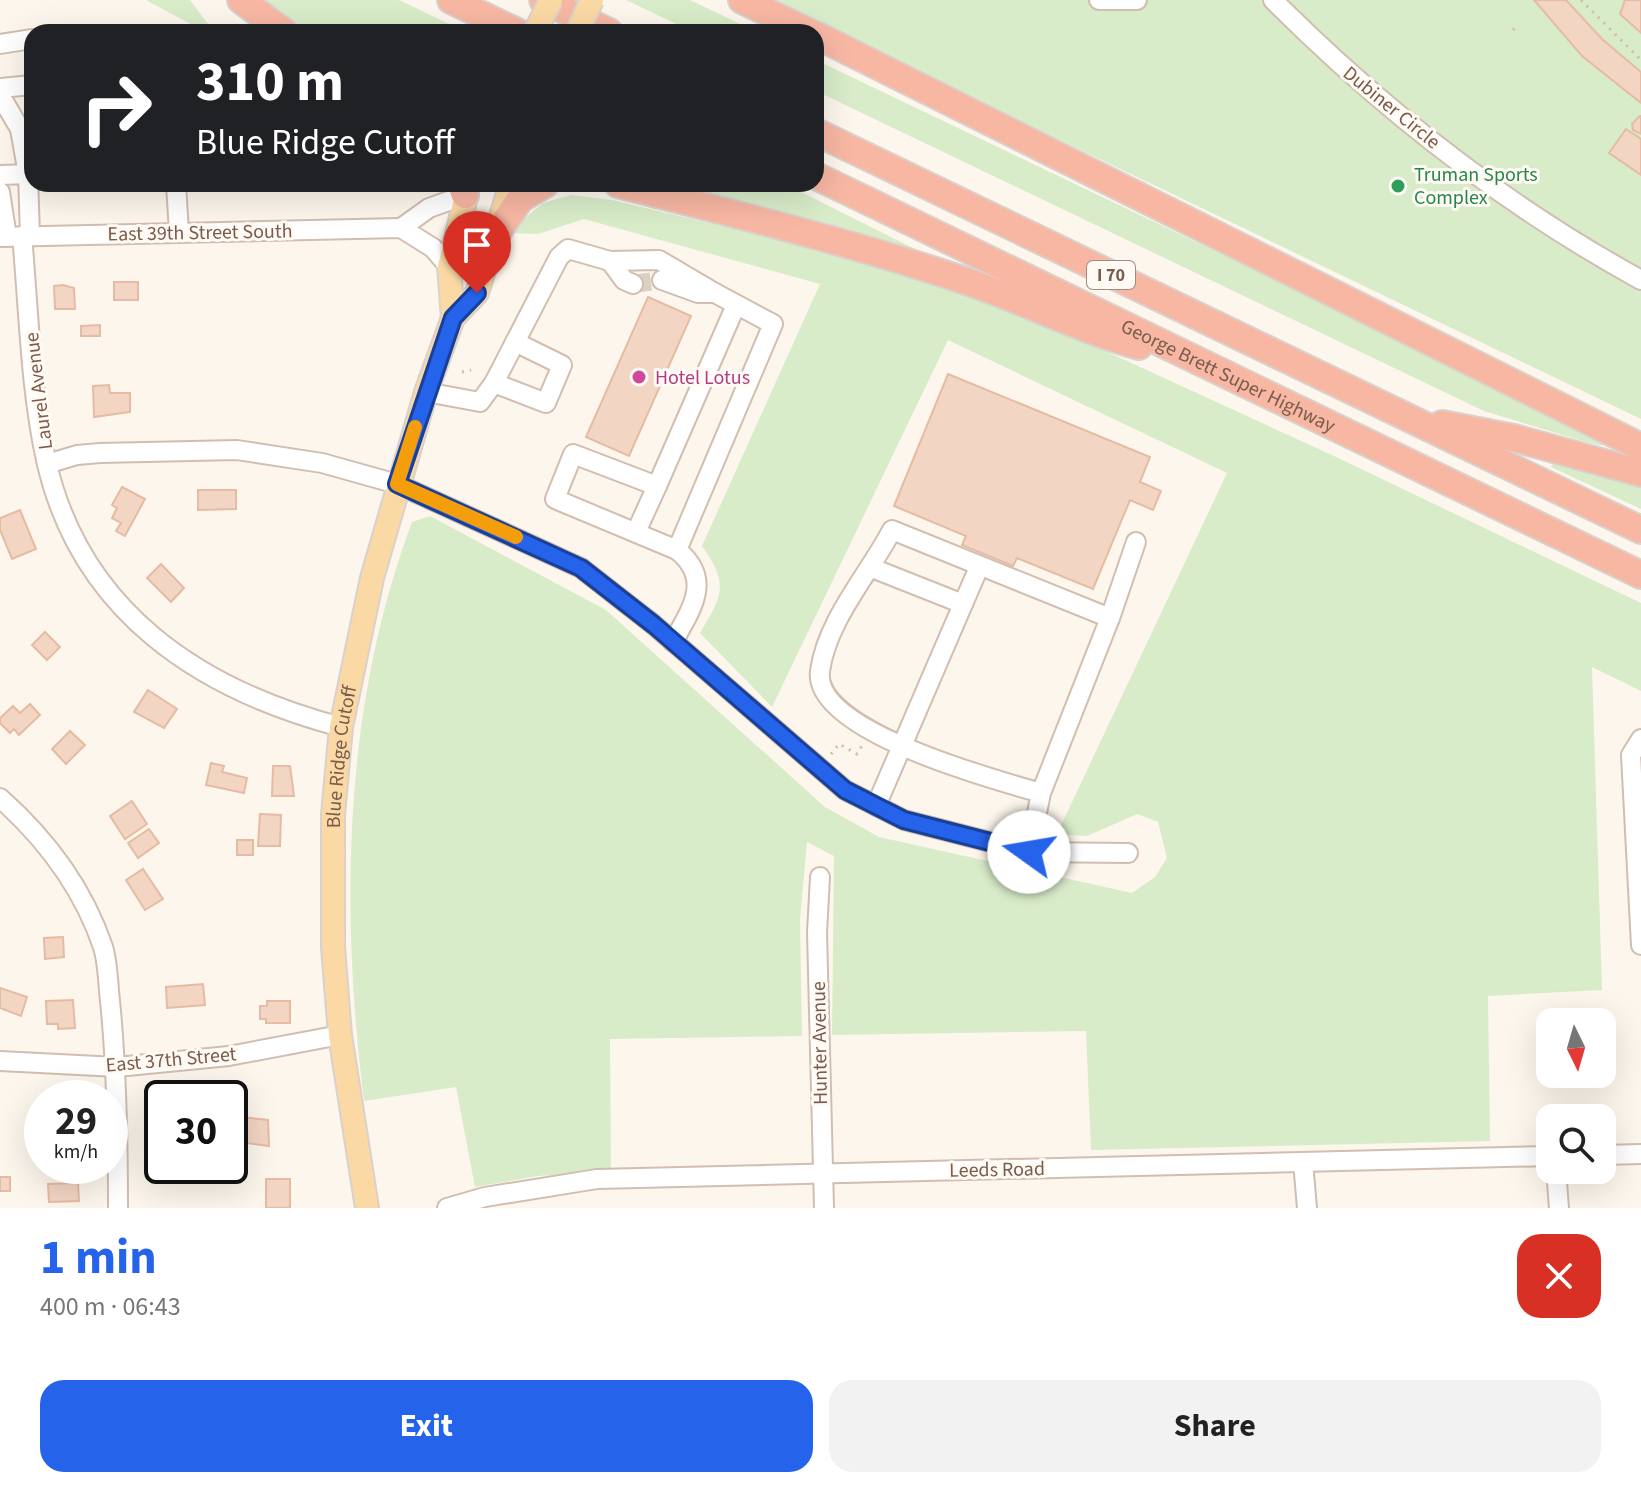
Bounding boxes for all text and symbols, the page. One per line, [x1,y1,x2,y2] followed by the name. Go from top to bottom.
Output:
[196,43,344,122] text: 310 m
[64,56,168,160] icon: right
[1337,60,1446,156] street label: Dubiner Circle
[196,117,455,168] text: Blue Ridge Cutoff
[1414,161,1538,212] place label: Truman Sports Complex
[1389,177,1407,195] marker: Truman Sports Complex
[443,211,511,293] pin
[107,217,293,249] street label: East 39th Street South
[455,223,499,267] icon: arrive
[1087,261,1135,289] road number: I 70
[1116,313,1340,440] street label: George Brett Super Highway
[18,331,60,451] street label: Laurel Avenue
[655,364,750,392] place label: Hotel Lotus
[630,368,648,386] marker: Hotel Lotus
[320,682,365,828] street label: Blue Ridge Cutoff
[987,810,1071,894] position arrow
[805,981,835,1105] street label: Hunter Avenue
[1536,1008,1616,1088] north arrow
[1536,1008,1616,1184] map controls
[105,1040,238,1080] street label: East 37th Street
[144,1080,248,1184] speed limit sign: 30
[55,1093,97,1150] text: 29
[1536,1104,1616,1184] button: search
[54,1138,98,1166] text: km/h
[949,1155,1045,1185] street label: Leeds Road
[40,1224,157,1292] text: 1 min
[1517,1234,1601,1318] button: close
[40,1288,181,1325] text: 400 m · 06:43
[40,1380,813,1472] button: Exit
[829,1380,1601,1472] button: Share

